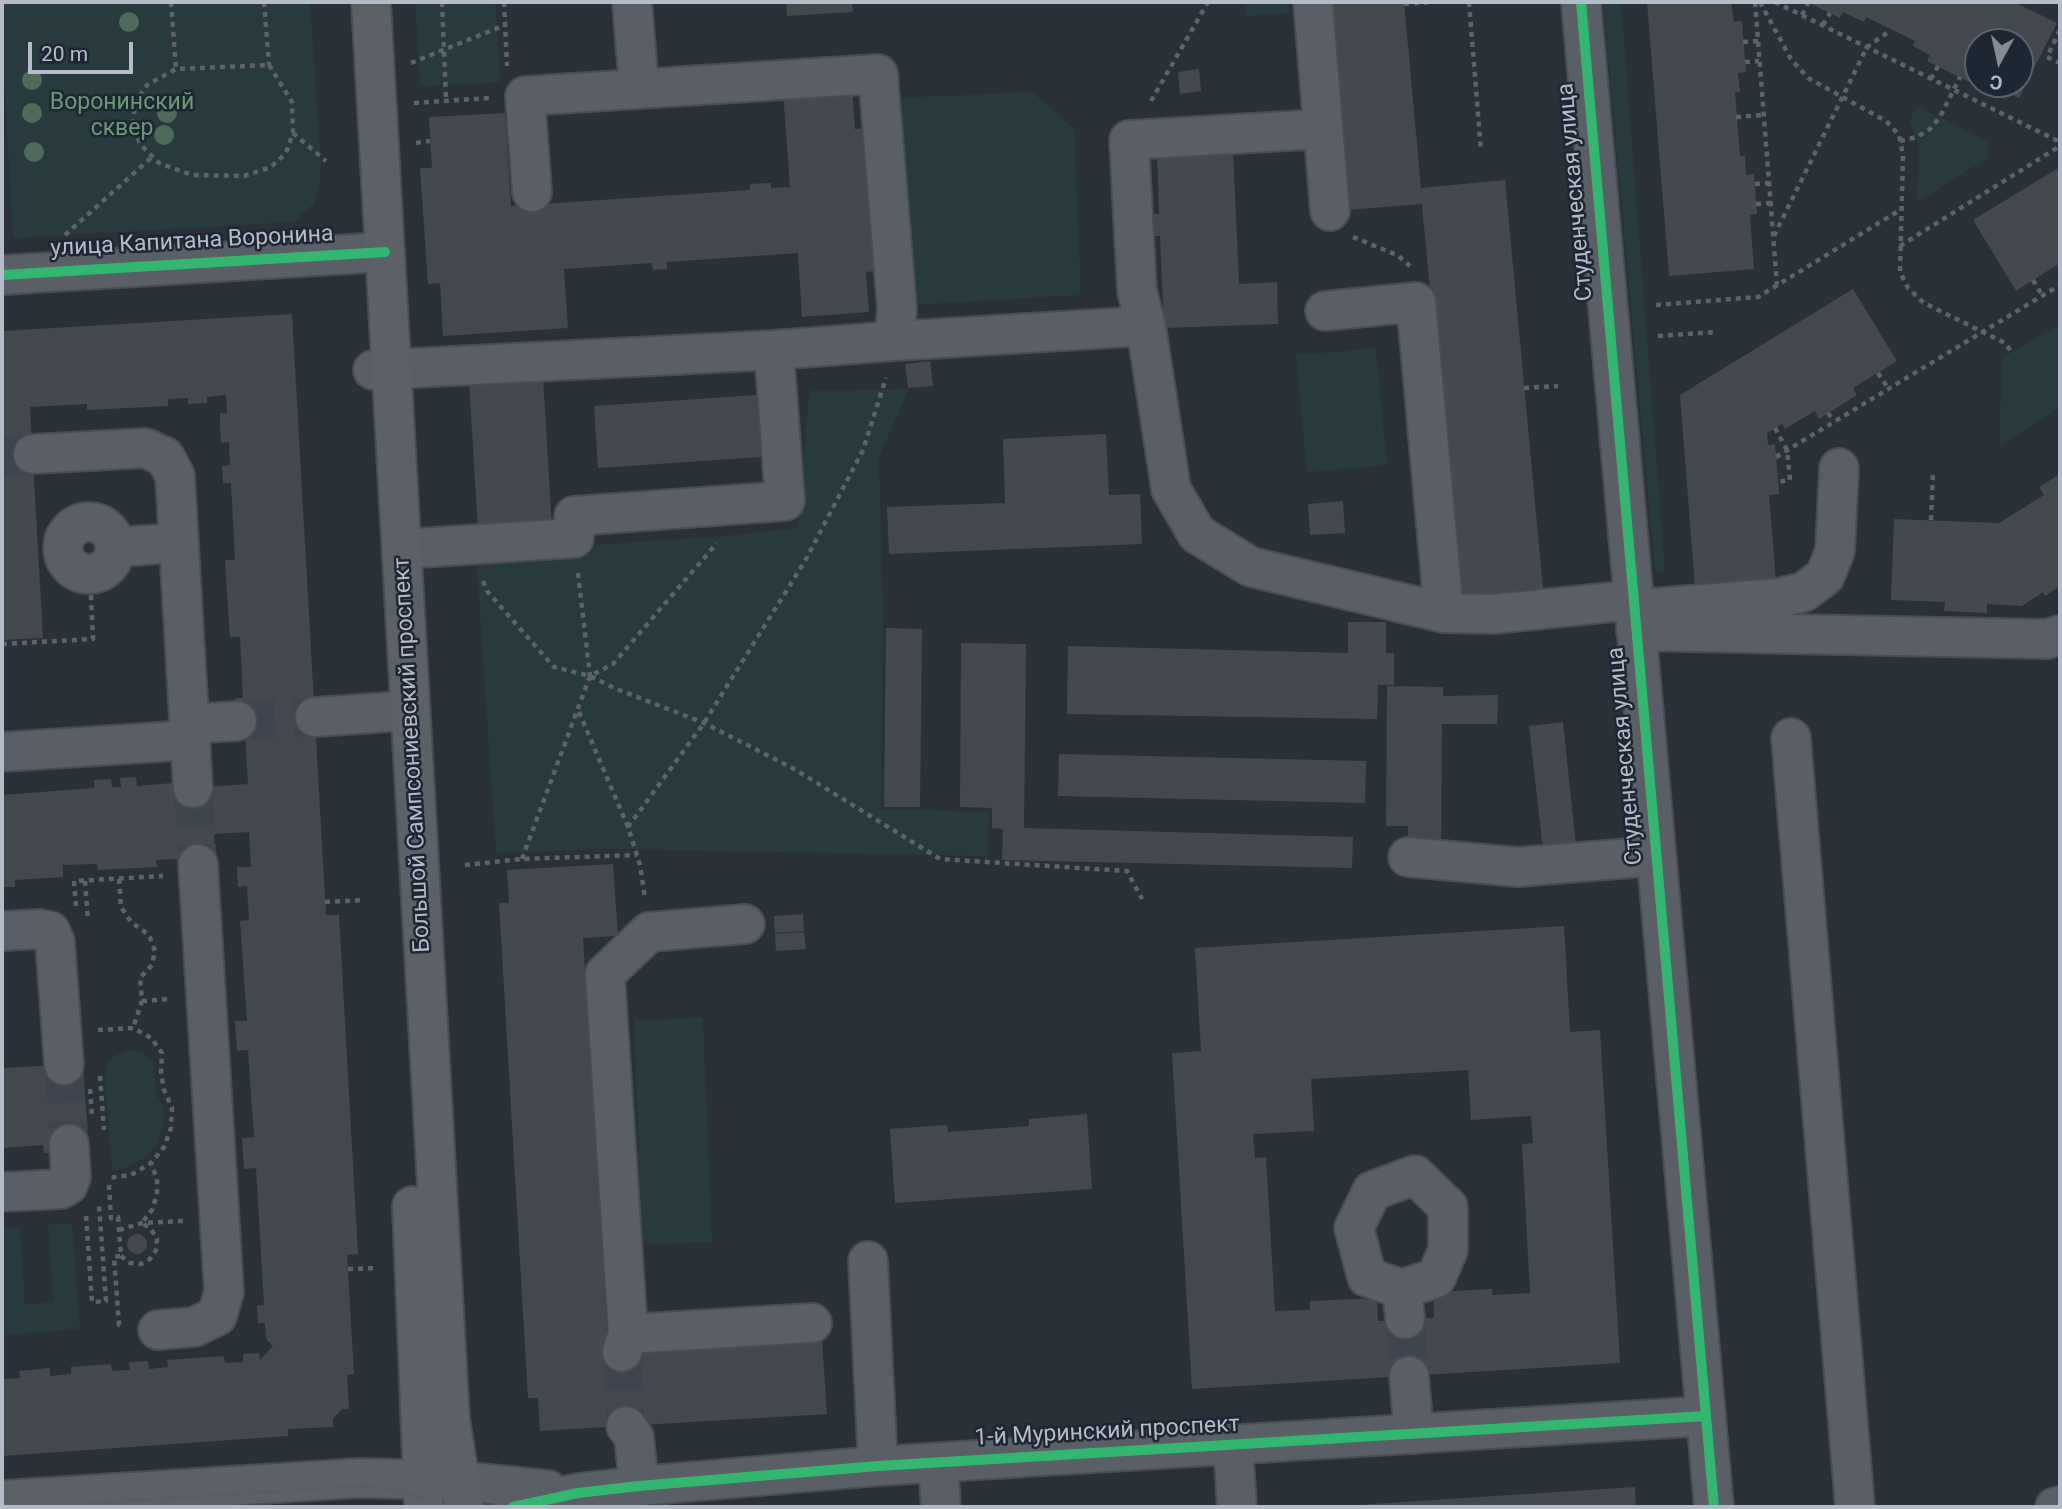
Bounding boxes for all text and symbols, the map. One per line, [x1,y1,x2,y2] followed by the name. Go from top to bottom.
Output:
[32,28,136,72] scale bar
[1964,28,2034,98] north arrow
[41,42,88,66] text: 20 m
[1989,70,2004,95] text: С
[1553,82,1599,302] street label: Студенческая улица
[50,89,194,143] park label: Воронинский сквер
[50,221,334,263] street label: улица Капитана Воронина
[389,557,437,953] street label: Большой Сампсониевский проспект
[1603,646,1649,866] street label: Студенческая улица
[974,1411,1240,1453] street label: 1-й Муринский проспект

